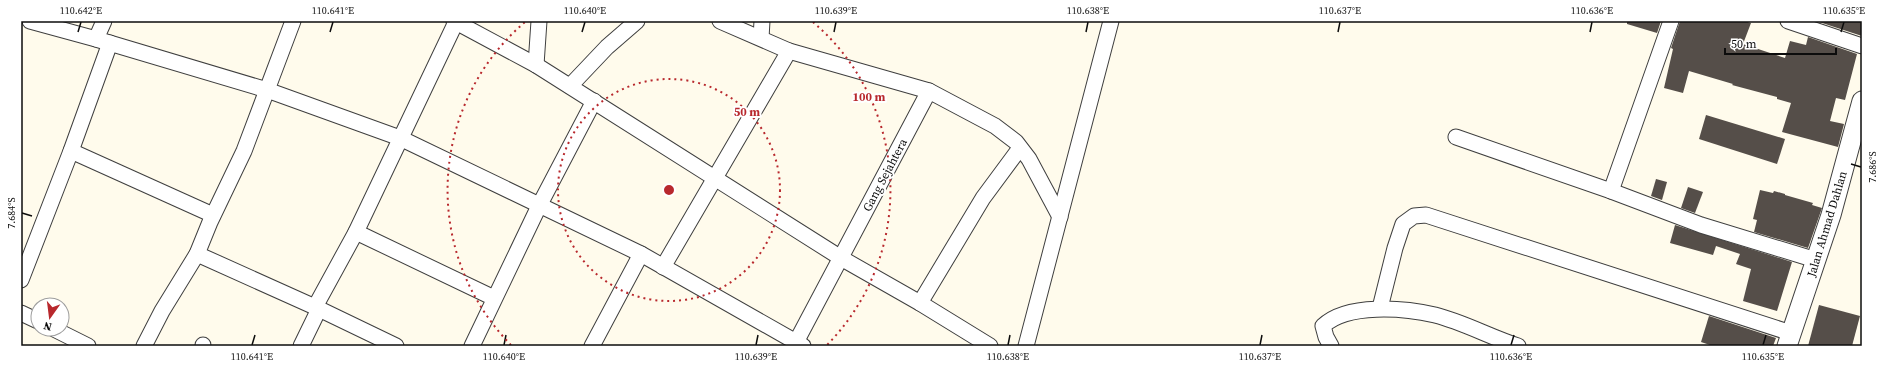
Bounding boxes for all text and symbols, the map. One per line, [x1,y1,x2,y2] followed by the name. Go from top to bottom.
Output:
[60,4,102,17] text: 110.642°E
[312,4,354,17] text: 110.641°E
[564,4,606,17] text: 110.640°E
[815,4,857,17] text: 110.639°E
[1067,4,1109,17] text: 110.638°E
[1319,4,1361,17] text: 110.637°E
[1571,4,1613,17] text: 110.636°E
[1823,4,1865,17] text: 110.635°E
[1725,30,1836,56] scale bar
[1731,36,1757,52] text: 50 m
[853,89,886,105] text: 100 m
[734,104,760,120] text: 50 m
[859,135,911,214] street label: Gang Sejahtera
[1866,151,1879,183] text: 7.686°S
[1803,169,1851,280] street label: Jalan Ahmad Dahlan
[662,183,676,197] centre of rings
[5,197,18,229] text: 7.684°S
[30,297,70,337] north arrow
[42,318,53,334] text: N
[231,350,273,363] text: 110.641°E
[483,350,525,363] text: 110.640°E
[735,350,777,363] text: 110.639°E
[987,350,1029,363] text: 110.638°E
[1239,350,1281,363] text: 110.637°E
[1490,350,1532,363] text: 110.636°E
[1742,350,1784,363] text: 110.635°E

